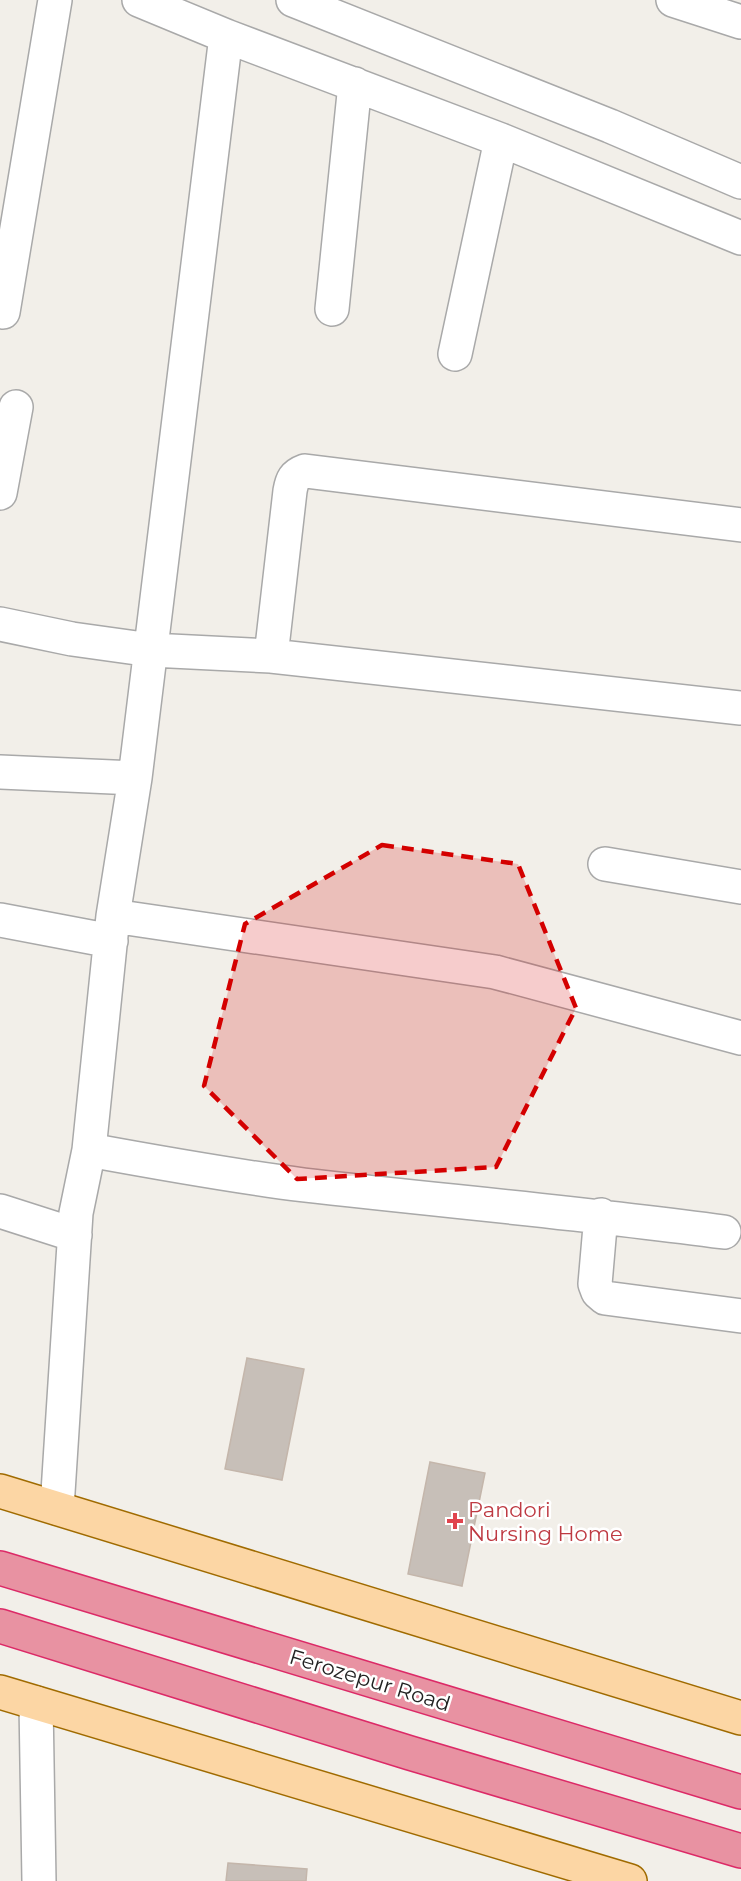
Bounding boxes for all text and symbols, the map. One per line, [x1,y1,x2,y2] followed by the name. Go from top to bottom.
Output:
[468,1497,623,1546] place label: Pandori Nursing Home
[446,1512,464,1530] marker: Pandori Nursing Home
[286,1644,454,1716] street label: Ferozepur Road

